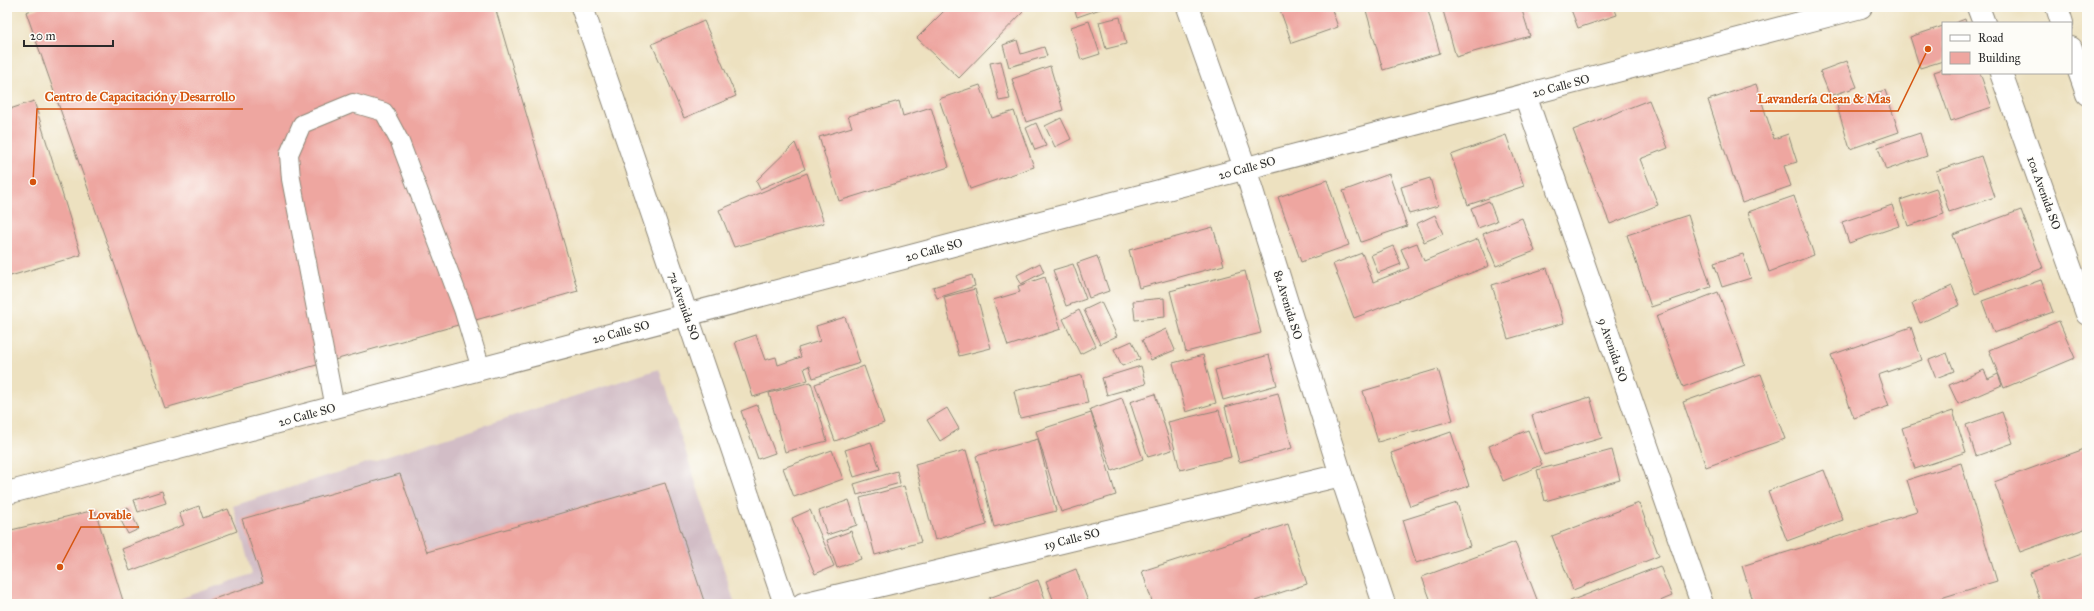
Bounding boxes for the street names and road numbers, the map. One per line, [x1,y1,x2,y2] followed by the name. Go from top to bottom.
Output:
[1531,72,1591,100] street label: 20 Calle SO
[1217,154,1277,182] street label: 20 Calle SO
[2024,154,2064,232] street label: 10a Avenida SO
[904,236,964,264] street label: 20 Calle SO
[1271,269,1305,341] street label: 8a Avenida SO
[666,270,702,342] street label: 7a Avenida SO
[1596,316,1630,384] street label: 9 Avenida SO
[591,318,651,346] street label: 20 Calle SO
[277,401,337,429] street label: 20 Calle SO
[1043,525,1101,553] street label: 19 Calle SO

